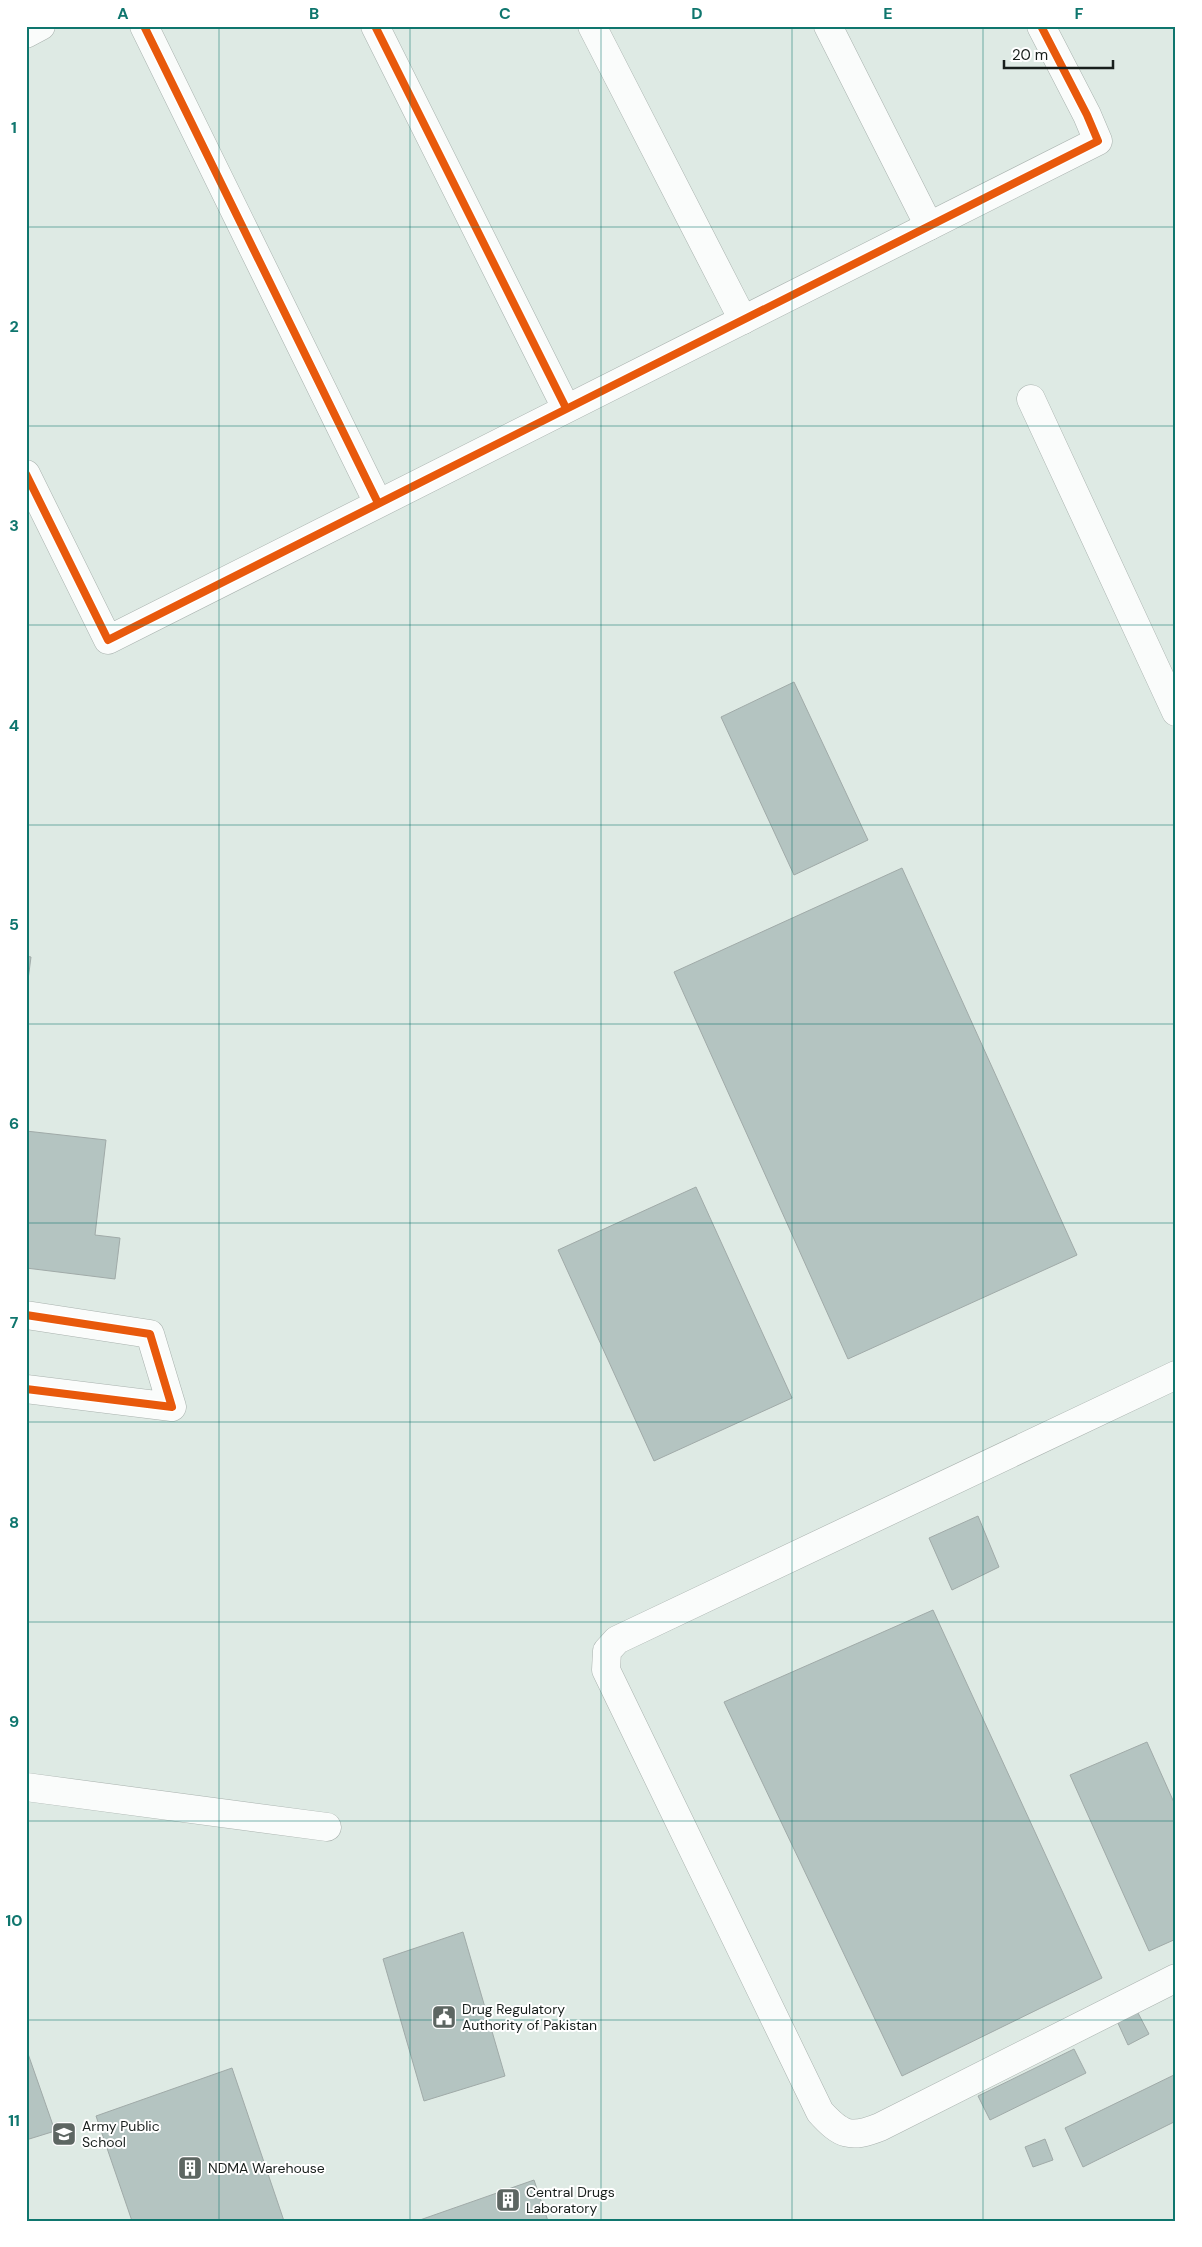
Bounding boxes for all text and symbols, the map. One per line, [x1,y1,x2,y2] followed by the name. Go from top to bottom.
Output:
[117,3,129,24] text: A
[309,3,319,24] text: B
[499,3,511,24] text: C
[691,3,703,24] text: D
[883,3,893,24] text: E
[1075,3,1084,24] text: F
[1004,38,1113,70] scale bar
[1012,45,1048,65] text: 20 m
[11,117,17,138] text: 1
[9,316,19,337] text: 2
[9,515,19,536] text: 3
[9,715,19,736] text: 4
[9,914,19,935] text: 5
[9,1113,19,1134] text: 6
[10,1312,19,1333] text: 7
[9,1512,19,1533] text: 8
[9,1711,19,1732] text: 9
[5,1910,23,1931] text: 10
[462,2000,597,2034] place label: Drug Regulatory Authority of Pakistan
[431,2004,457,2030] public building icon: Drug Regulatory Authority of Pakistan
[8,2110,20,2131] text: 11
[82,2117,160,2151] place label: Army Public School
[51,2121,77,2147] school or university icon: Army Public School
[177,2155,203,2181] building icon: NDMA Warehouse
[208,2159,325,2177] place label: NDMA Warehouse
[526,2183,615,2217] place label: Central Drugs Laboratory
[495,2187,521,2213] building icon: Central Drugs Laboratory

